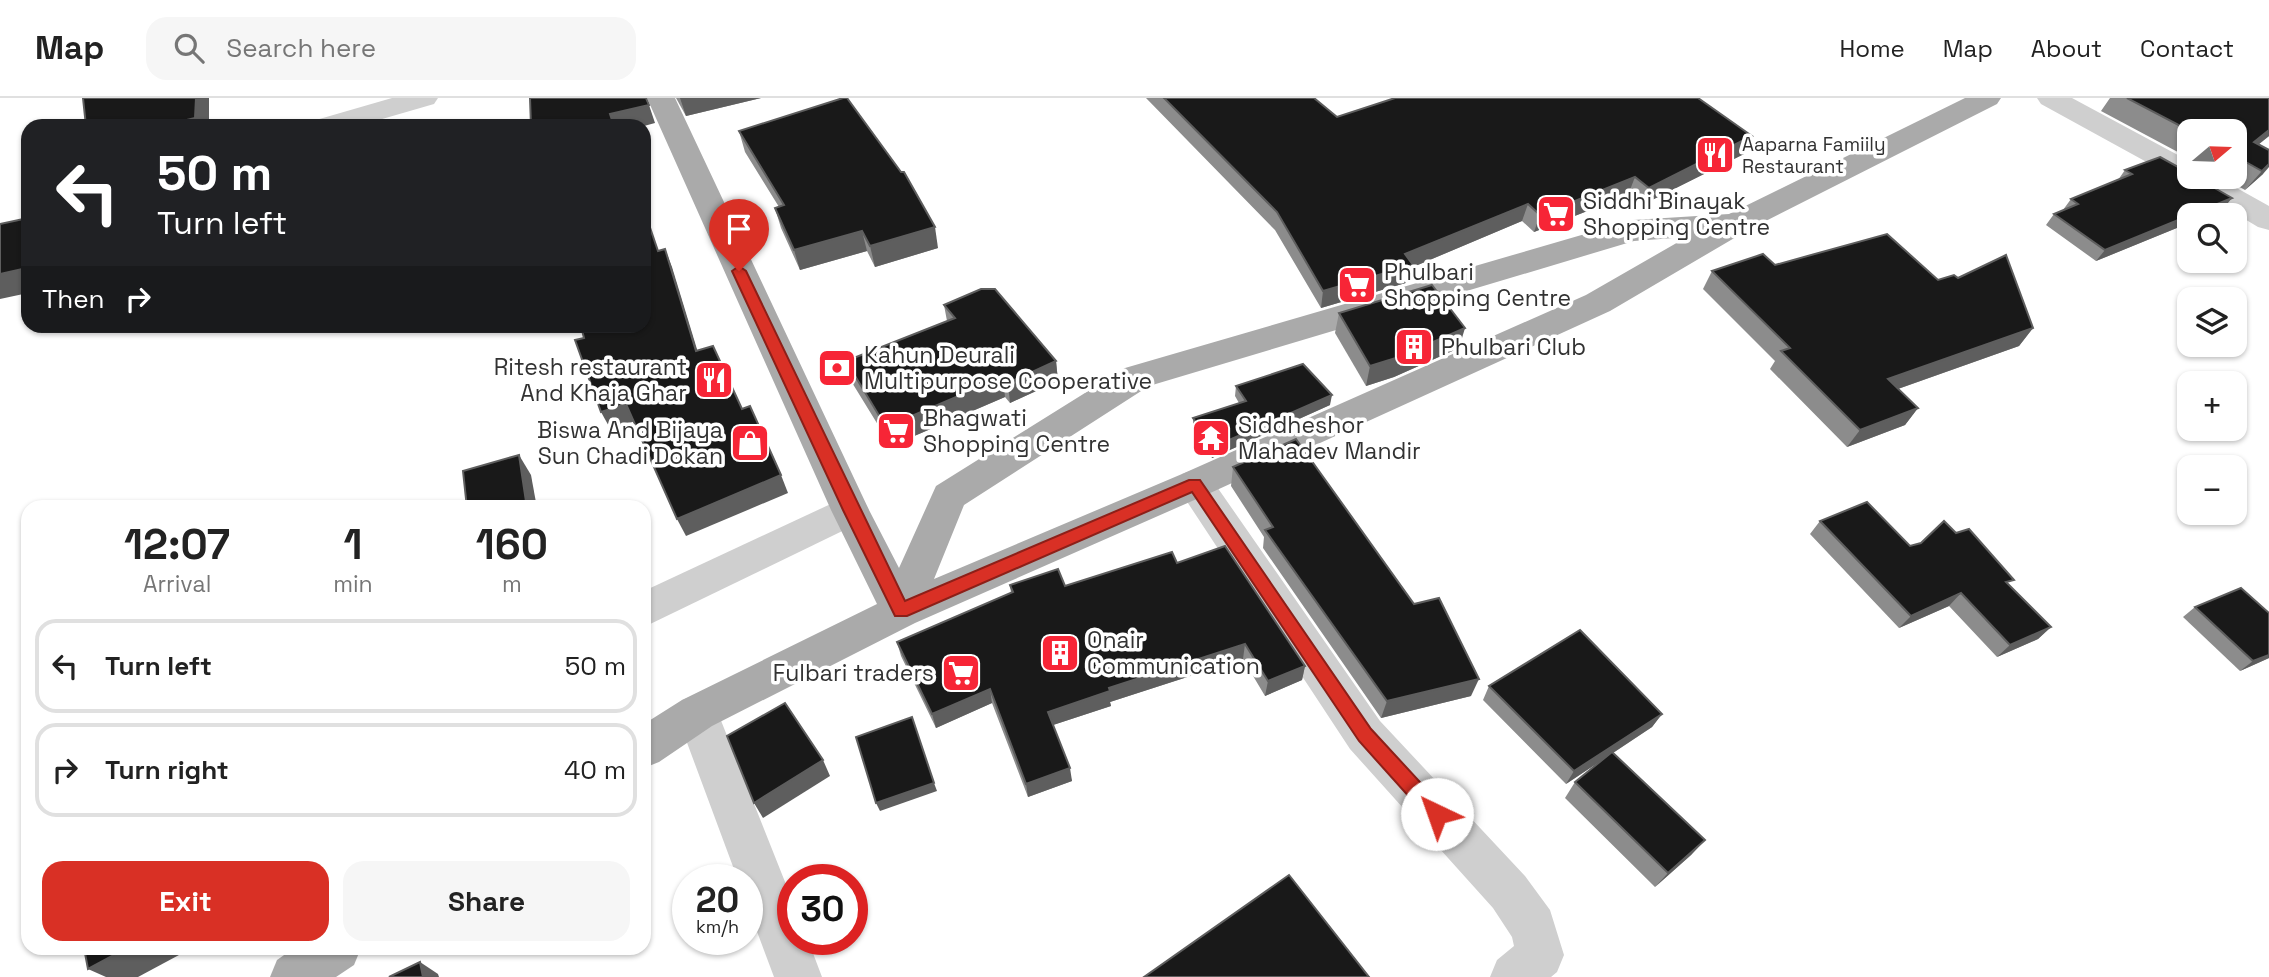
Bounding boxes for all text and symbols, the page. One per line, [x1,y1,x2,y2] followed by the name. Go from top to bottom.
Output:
[146,17,636,80] search box
[35,27,104,69] text: Map
[170,29,208,67] icon: search
[226,31,376,65] text: Search here
[1839,33,1905,64] text: Home
[1943,33,1993,64] text: Map
[2031,33,2102,64] text: About
[2140,33,2234,64] text: Contact
[2177,119,2247,189] north arrow
[2177,119,2247,525] map controls
[1742,132,1886,179] place label: Aaparna Famiily Restaurant
[1694,134,1736,176] restaurant icon: Aaparna Famiily Restaurant
[157,142,272,204] text: 50 m
[42,147,133,238] icon: left
[1583,186,1770,242] place label: Siddhi Binayak Shopping Centre
[1535,193,1577,235] supermarket icon: Siddhi Binayak Shopping Centre
[709,199,769,271] pin
[157,203,287,243] text: Turn left
[2177,203,2247,273] button: search
[720,210,758,248] icon: arrive
[1384,257,1571,313] place label: Phulbari Shopping Centre
[1336,264,1378,306] supermarket icon: Phulbari Shopping Centre
[119,280,157,318] icon: right
[42,282,105,316] text: Then
[2177,287,2247,357] button: layers
[1393,326,1435,368] building icon: Phulbari Club
[1441,332,1586,362] place label: Phulbari Club
[864,340,1152,396] place label: Kahun Deurali Multipurpose Cooperative
[816,347,858,389] bank icon: Kahun Deurali Multipurpose Cooperative
[494,352,687,408] place label: Ritesh restaurant And Khaja Ghar
[693,359,735,401] restaurant icon: Ritesh restaurant And Khaja Ghar
[2177,371,2247,441] button: +
[923,403,1110,459] place label: Bhagwati Shopping Centre
[875,410,917,452] supermarket icon: Bhagwati Shopping Centre
[1238,410,1421,466] place label: Siddheshor Mahadev Mandir
[537,415,723,471] place label: Biswa And Bijaya Sun Chadi Dokan
[1190,417,1232,459] temple icon: Siddheshor Mahadev Mandir
[729,422,771,464] shop icon: Biswa And Bijaya Sun Chadi Dokan
[2177,455,2247,525] button: −
[124,518,230,571] text: 12:07
[343,518,362,571] text: 1
[476,518,548,571] text: 160
[143,569,211,599] text: Arrival
[333,569,373,599] text: min
[502,569,522,599] text: m
[1087,625,1260,681] place label: Onair Communication
[1039,632,1081,674] building icon: Onair Communication
[46,647,84,685] icon: left
[105,649,212,683] text: Turn left
[565,649,626,683] text: 50 m
[940,652,982,694] supermarket icon: Fulbari traders
[773,658,934,688] place label: Fulbari traders
[46,751,84,789] icon: right
[105,753,229,787] text: Turn right
[564,753,626,787] text: 40 m
[1400,777,1474,851] position arrow
[42,861,329,941] button: Exit
[343,861,630,941] button: Share
[777,864,868,955] speed limit sign: 30
[696,878,739,922] text: 20
[696,915,739,938] text: km/h

